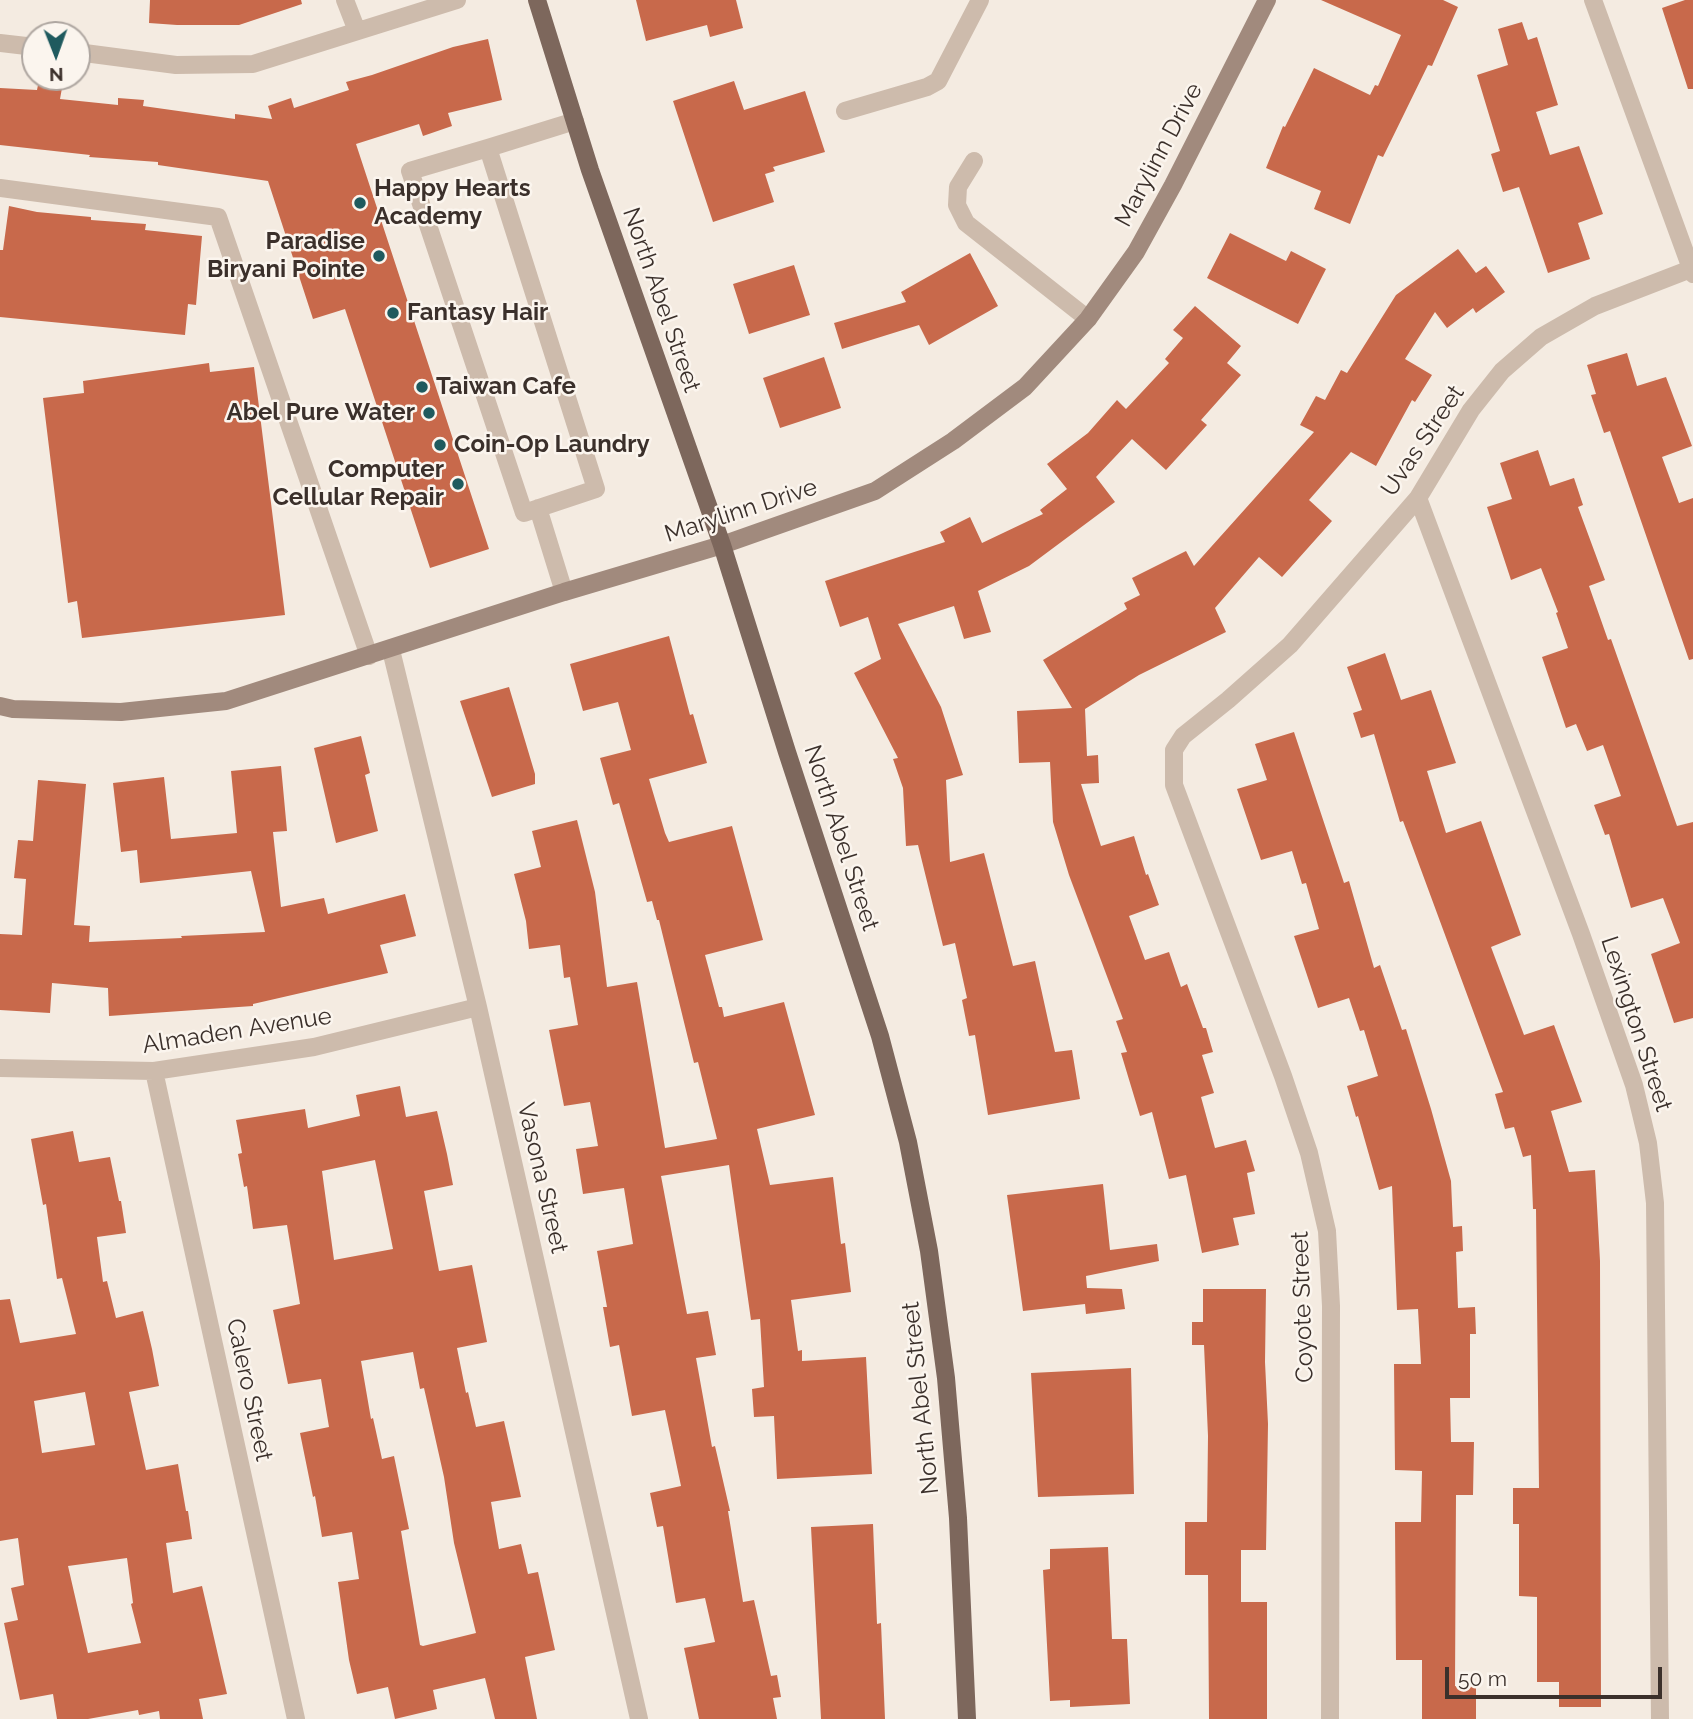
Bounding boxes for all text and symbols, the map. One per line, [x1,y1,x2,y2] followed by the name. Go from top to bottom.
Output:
[21,21,91,91] north arrow
[49,64,64,86] text: N
[1109,78,1209,232] street label: Marylinn Drive
[374,175,531,231] place label: Happy Hearts Academy
[352,195,368,211] marker: Happy Hearts Academy
[616,204,706,396] street label: North Abel Street
[207,228,365,284] place label: Paradise Biryani Pointe
[371,248,387,264] marker: Paradise Biryani Pointe
[407,299,548,327] place label: Fantasy Hair
[385,305,401,321] marker: Fantasy Hair
[436,373,576,401] place label: Taiwan Cafe
[414,379,430,395] marker: Taiwan Cafe
[1375,380,1471,502] street label: Uvas Street
[227,399,415,427] place label: Abel Pure Water
[421,405,437,421] marker: Abel Pure Water
[454,431,650,459] place label: Coin-Op Laundry
[432,437,448,453] marker: Coin-Op Laundry
[272,456,444,512] place label: Computer Cellular Repair
[661,473,821,549] street label: Marylinn Drive
[450,476,466,492] marker: Computer Cellular Repair
[797,742,885,934] street label: North Abel Street
[1594,933,1678,1115] street label: Lexington Street
[140,1002,334,1060] street label: Almaden Avenue
[511,1100,573,1256] street label: Vasona Street
[1286,1231,1320,1383] street label: Coyote Street
[897,1300,945,1496] street label: North Abel Street
[220,1316,278,1464] street label: Calero Street
[1448,1652,1665,1696] scale bar
[1458,1666,1507,1691] text: 50 m

